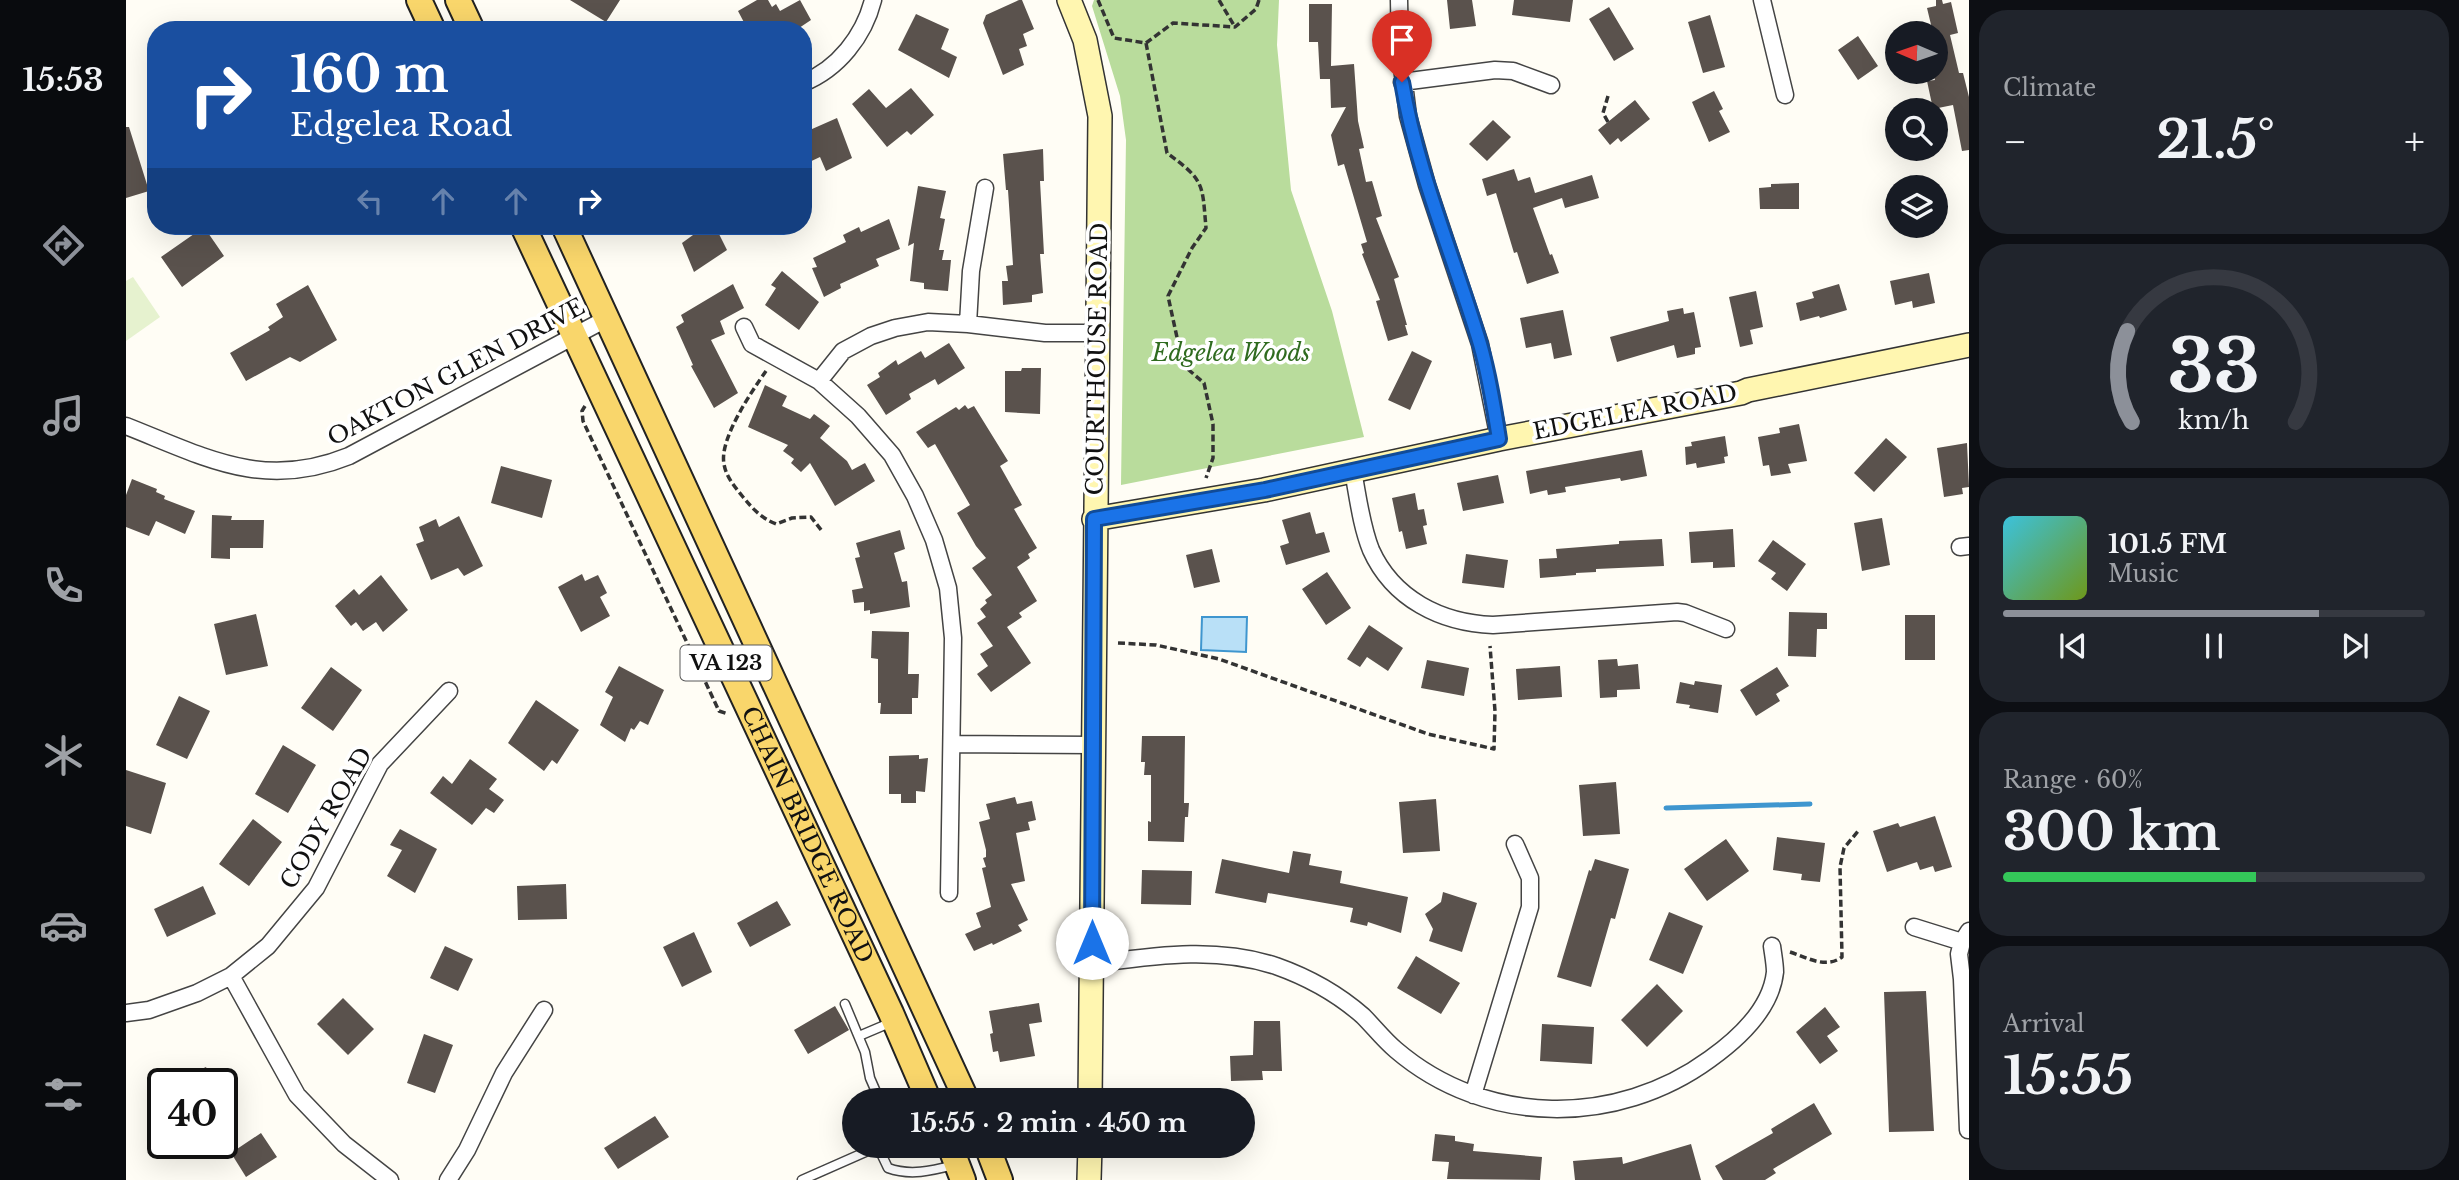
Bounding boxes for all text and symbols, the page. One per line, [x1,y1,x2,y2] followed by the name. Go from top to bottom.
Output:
[1372,10,1432,82] pin
[1383,21,1421,59] icon: arrive
[1885,21,1948,84] north arrow
[1885,21,1948,238] map controls
[290,44,449,105] text: 160 m
[175,49,266,140] icon: right
[22,60,104,100] text: 15:53
[2003,74,2096,102] text: Climate
[1885,98,1948,161] button: search
[290,105,513,145] text: Edgelea Road
[2156,108,2275,172] text: 21.5°
[2003,118,2027,165] text: −
[2404,118,2425,165] text: +
[1885,175,1948,238] button: layers
[351,182,389,220] icon: left
[424,182,462,220] icon: ahead
[497,182,535,220] icon: ahead
[570,182,608,220] icon: right
[39,221,88,270] icon: directions
[1081,222,1113,496] street label: COURTHOUSE ROAD
[323,292,589,452] street label: OAKTON GLEN DRIVE
[2168,321,2260,412] text: 33
[1151,339,1311,367] park label: Edgelea Woods
[1531,378,1739,446] street label: EDGELEA ROAD
[39,391,88,440] icon: music
[2179,405,2249,436] text: km/h
[2108,528,2227,560] text: 101.5 FM
[2108,560,2179,588] text: Music
[39,561,88,610] icon: phone
[2054,627,2092,665] icon: previous
[2195,627,2233,665] icon: pause
[2336,627,2374,665] icon: next
[680,646,772,680] road number: VA 123
[736,702,880,968] street label: CHAIN BRIDGE ROAD
[39,731,88,780] icon: climate
[274,742,378,894] street label: CODY ROAD
[2003,766,2143,794] text: Range · 60%
[2003,800,2221,864] text: 300 km
[39,901,88,950] icon: car
[1055,906,1129,980] position arrow
[2003,1010,2084,1038] text: Arrival
[2003,1044,2133,1108] text: 15:55
[147,1068,238,1159] speed limit sign: 40
[39,1070,88,1119] icon: filters
[910,1107,1187,1139] text: 15:55 · 2 min · 450 m

